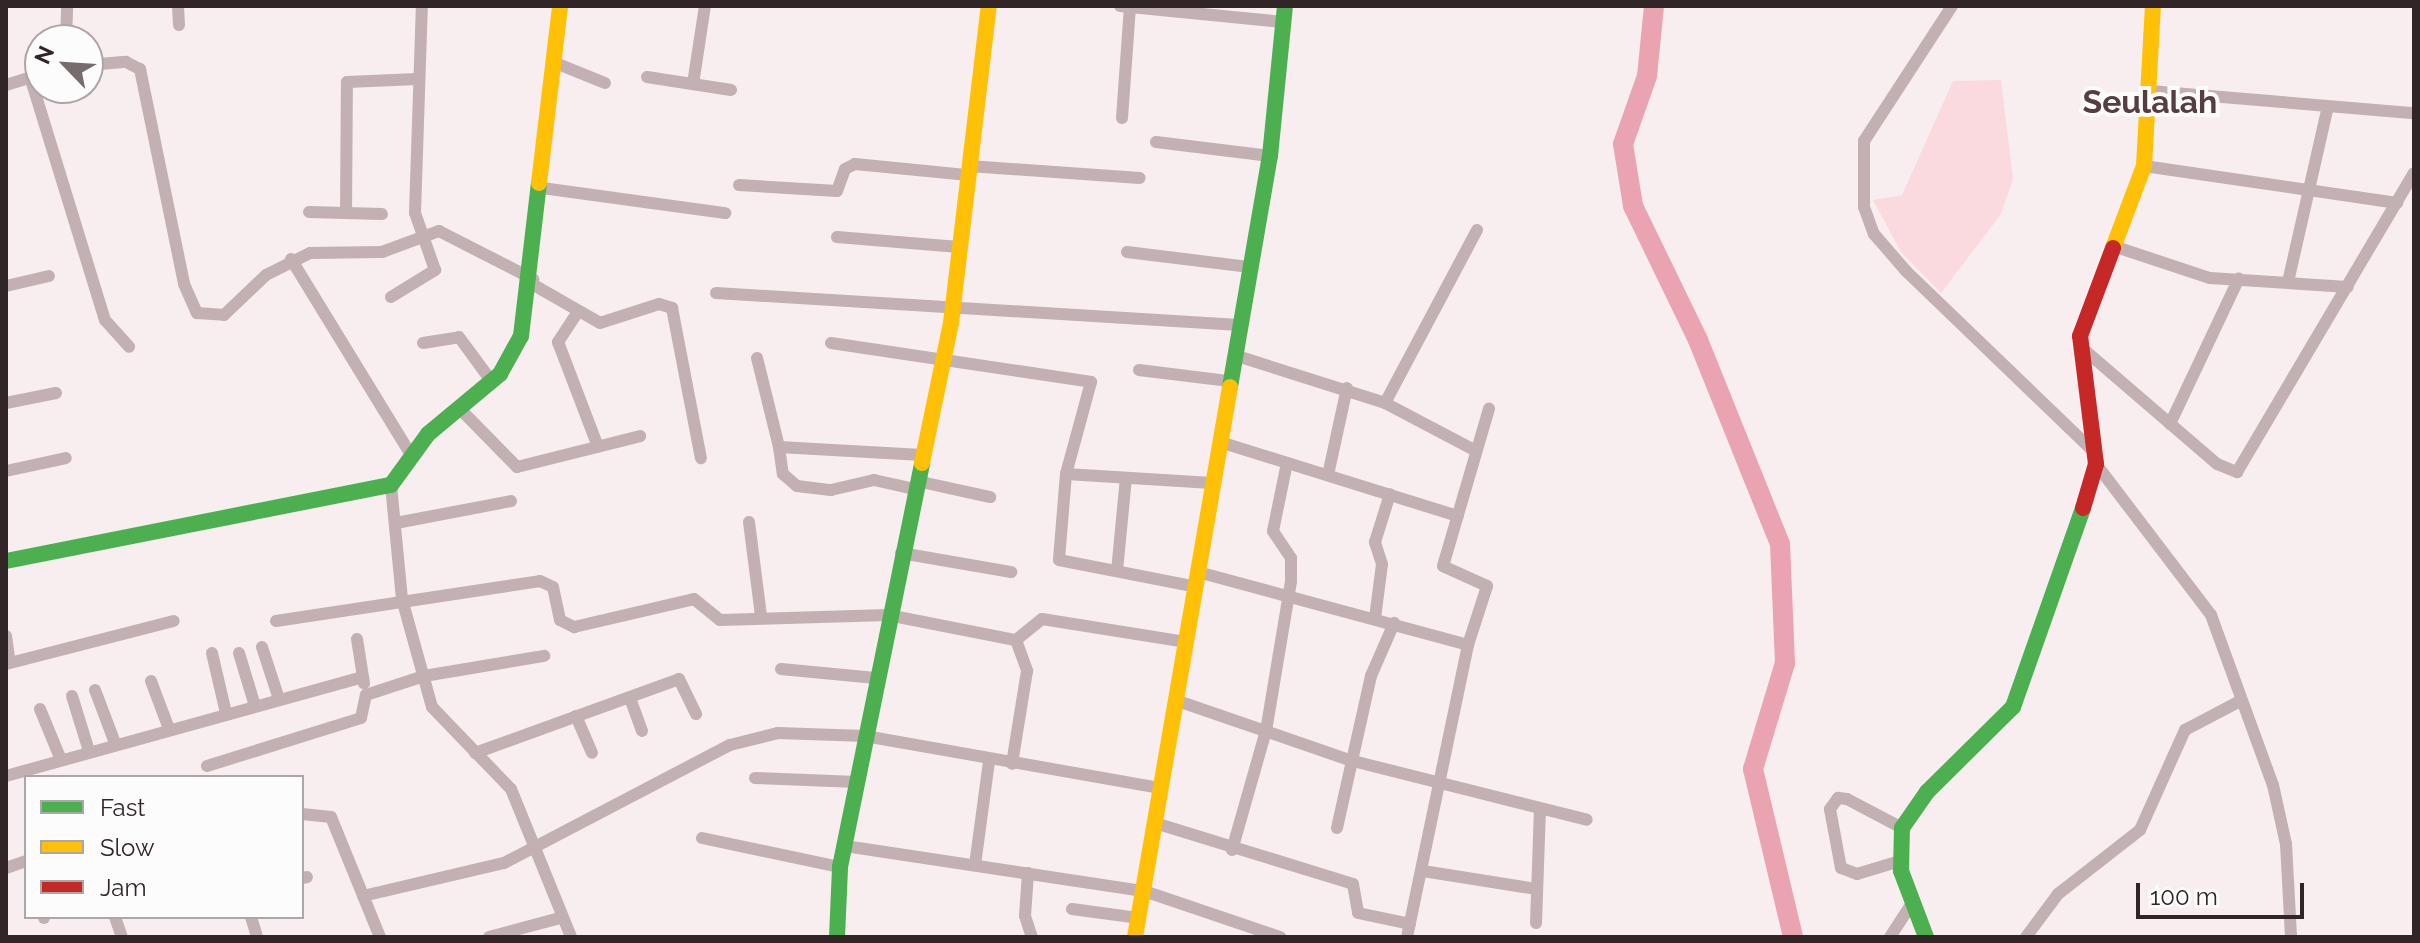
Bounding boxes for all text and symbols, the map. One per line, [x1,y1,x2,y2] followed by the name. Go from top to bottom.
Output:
[24,24,104,104] north arrow
[29,42,59,68] text: N
[2083,83,2217,121] district label: Seulalah
[24,775,304,919] legend
[100,793,145,822] text: Fast
[100,833,154,862] text: Slow
[2140,867,2308,917] scale bar
[100,873,146,902] text: Jam
[2150,882,2218,911] text: 100 m

